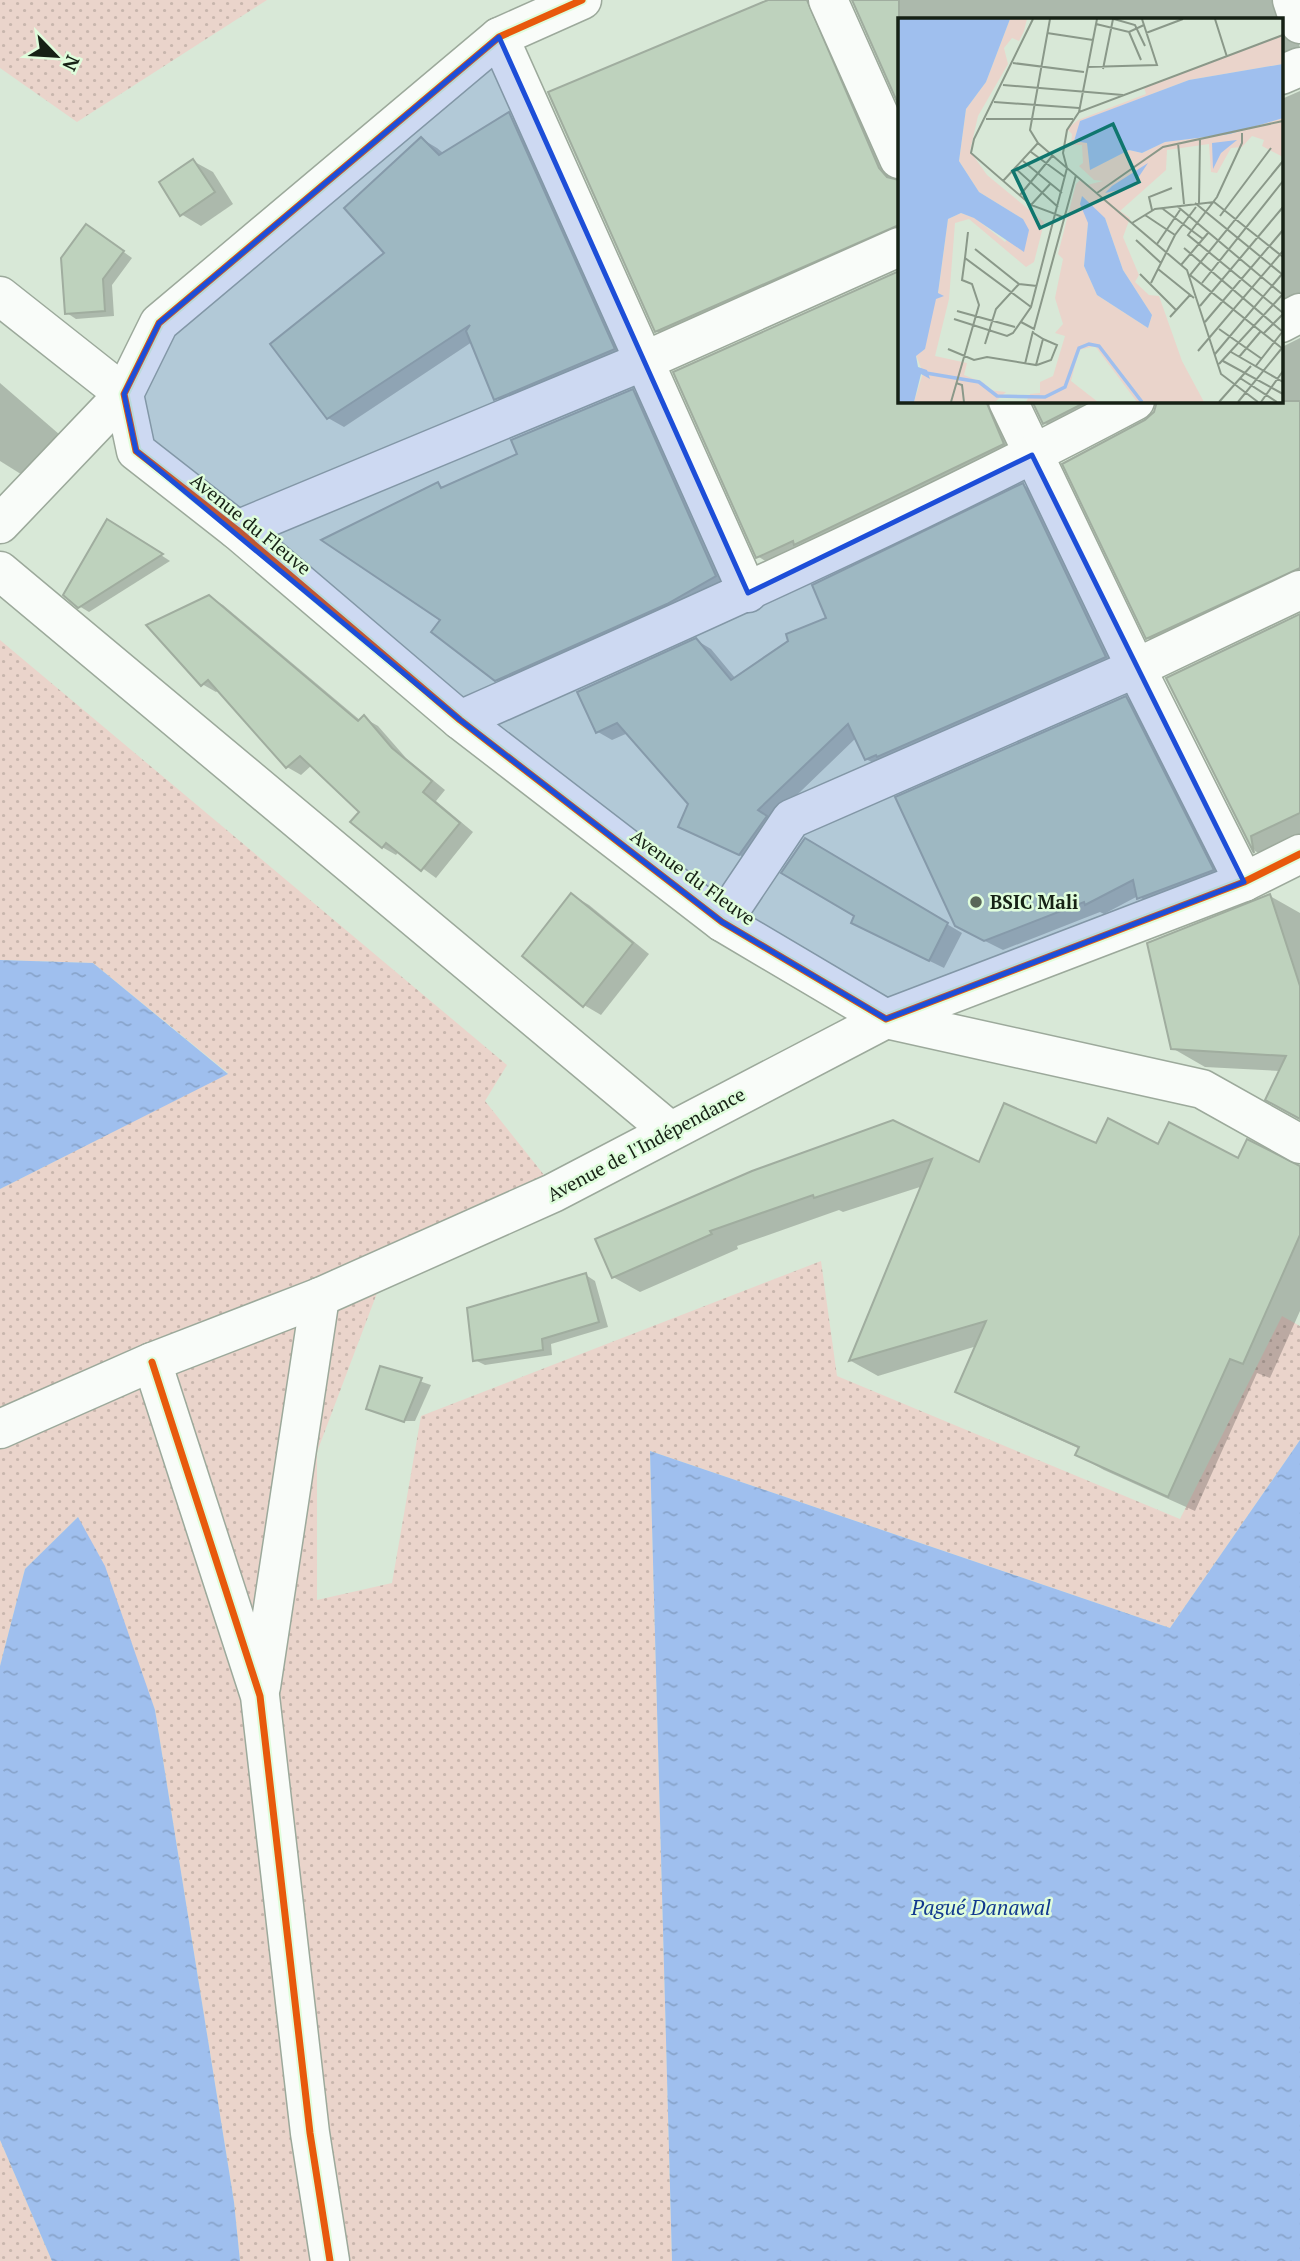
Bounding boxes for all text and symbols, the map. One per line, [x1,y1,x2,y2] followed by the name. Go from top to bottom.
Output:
[898,18,1282,402] inset map
[21,21,91,91] north arrow
[57,52,86,76] text: N
[186,467,317,580] street label: Avenue du Fleuve
[626,823,761,930] street label: Avenue du Fleuve
[990,889,1078,914] place label: BSIC Mali
[968,894,984,910] marker: BSIC Mali
[542,1081,749,1206] street label: Avenue de l'Indépendance
[910,1893,1051,1921] water label: Pagué Danawal

